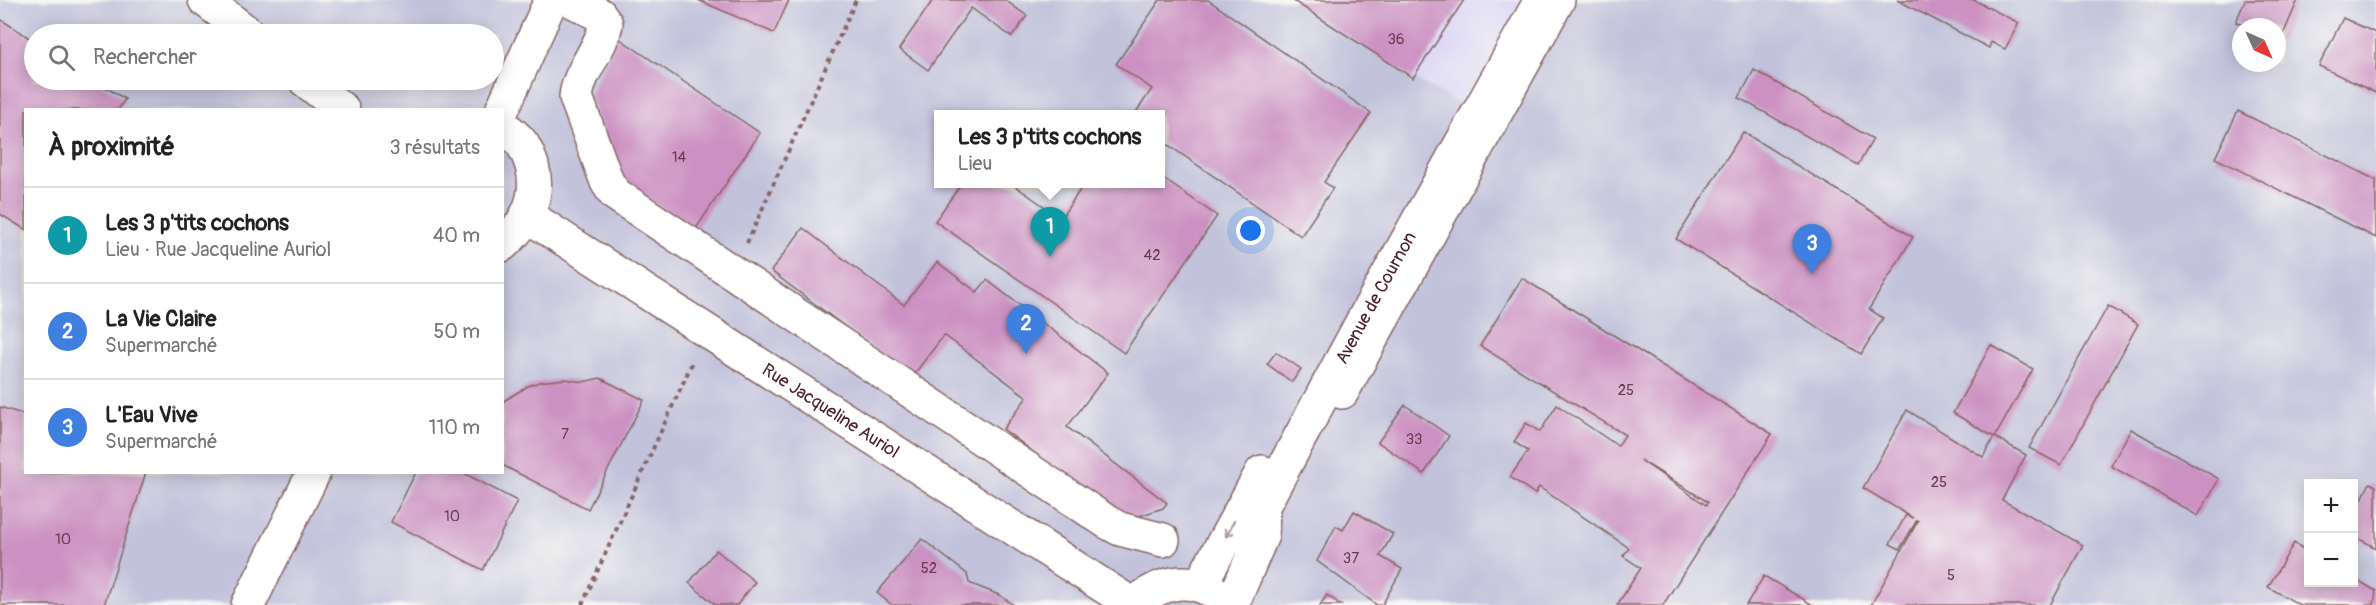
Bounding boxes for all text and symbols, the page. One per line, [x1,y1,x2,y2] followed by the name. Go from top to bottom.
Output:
[2232,18,2286,72] north arrow
[24,24,504,90] search box
[1387,30,1405,49] house number: 36
[45,41,78,74] icon: search
[93,43,197,71] text: Rechercher
[934,110,1165,188] popup
[958,123,1141,151] text: Les 3 p'tits cochons
[48,131,175,163] text: À proximité
[390,135,480,160] text: 3 résultats
[672,148,687,167] house number: 14
[958,151,992,176] text: Lieu
[1030,208,1070,257] pin: 1
[105,209,289,237] text: Les 3 p'tits cochons
[1236,216,1265,245] your location
[64,223,71,248] text: 1
[433,223,480,248] text: 40 m
[1792,224,1832,274] pin: 3
[1331,228,1422,368] street label: Avenue de Cournon
[105,237,331,262] text: Lieu · Rue Jacqueline Auriol
[1143,246,1161,265] house number: 42
[1006,304,1046,354] pin: 2
[105,305,216,333] text: La Vie Claire
[62,319,73,344] text: 2
[433,319,480,344] text: 50 m
[105,333,218,358] text: Supermarché
[758,359,904,464] street label: Rue Jacqueline Auriol
[1618,381,1634,400] house number: 25
[105,401,197,429] text: L'Eau Vive
[62,415,73,440] text: 3
[429,415,480,440] text: 110 m
[561,425,569,444] house number: 7
[105,429,218,454] text: Supermarché
[1406,430,1422,449] house number: 33
[1931,473,1947,492] house number: 25
[2304,479,2358,587] map controls
[2304,479,2358,533] button: +
[444,507,460,526] house number: 10
[1223,520,1235,538] one-way arrow
[55,530,71,549] house number: 10
[2304,533,2358,587] button: −
[1343,549,1359,568] house number: 37
[921,559,937,578] house number: 52
[1947,566,1955,585] house number: 5

